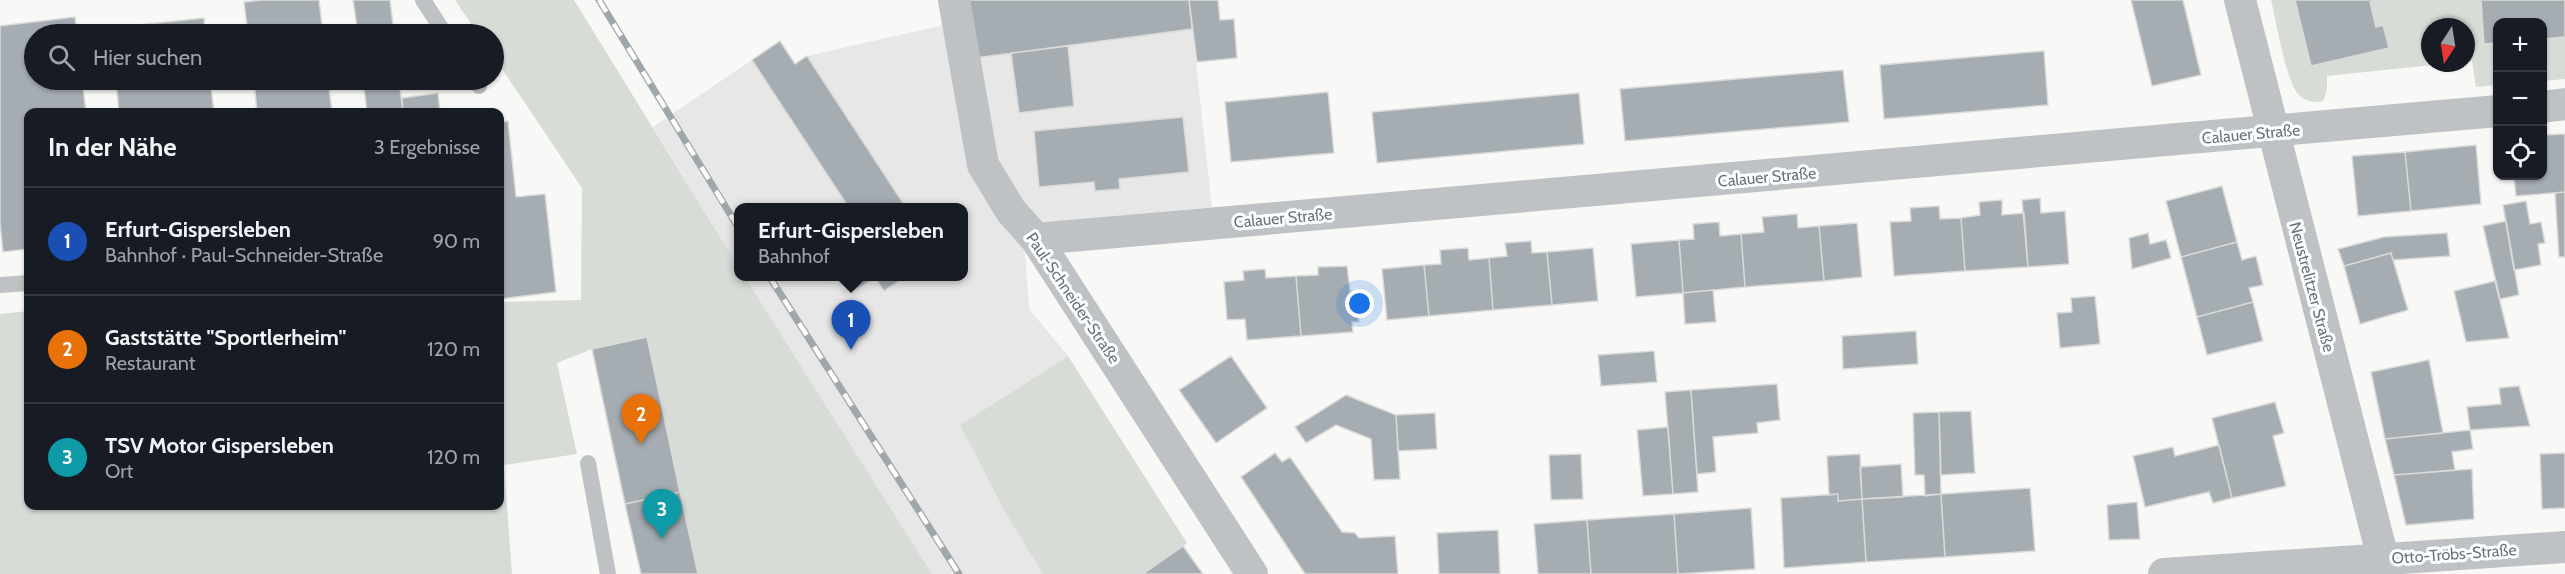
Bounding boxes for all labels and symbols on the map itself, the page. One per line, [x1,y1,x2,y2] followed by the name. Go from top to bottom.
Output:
[2421,18,2475,72] north arrow
[2201,120,2301,148] street label: Calauer Straße
[1717,163,1817,191] street label: Calauer Straße
[1233,204,1333,232] street label: Calauer Straße
[2285,220,2339,354] street label: Neustrelitzer Straße
[1022,229,1124,367] street label: Paul-Schneider-Straße
[1345,289,1374,318] your location
[832,300,870,350] pin: 1
[622,394,660,444] pin: 2
[642,490,682,539] pin: 3
[2391,540,2517,568] street label: Otto-Tröbs-Straße

